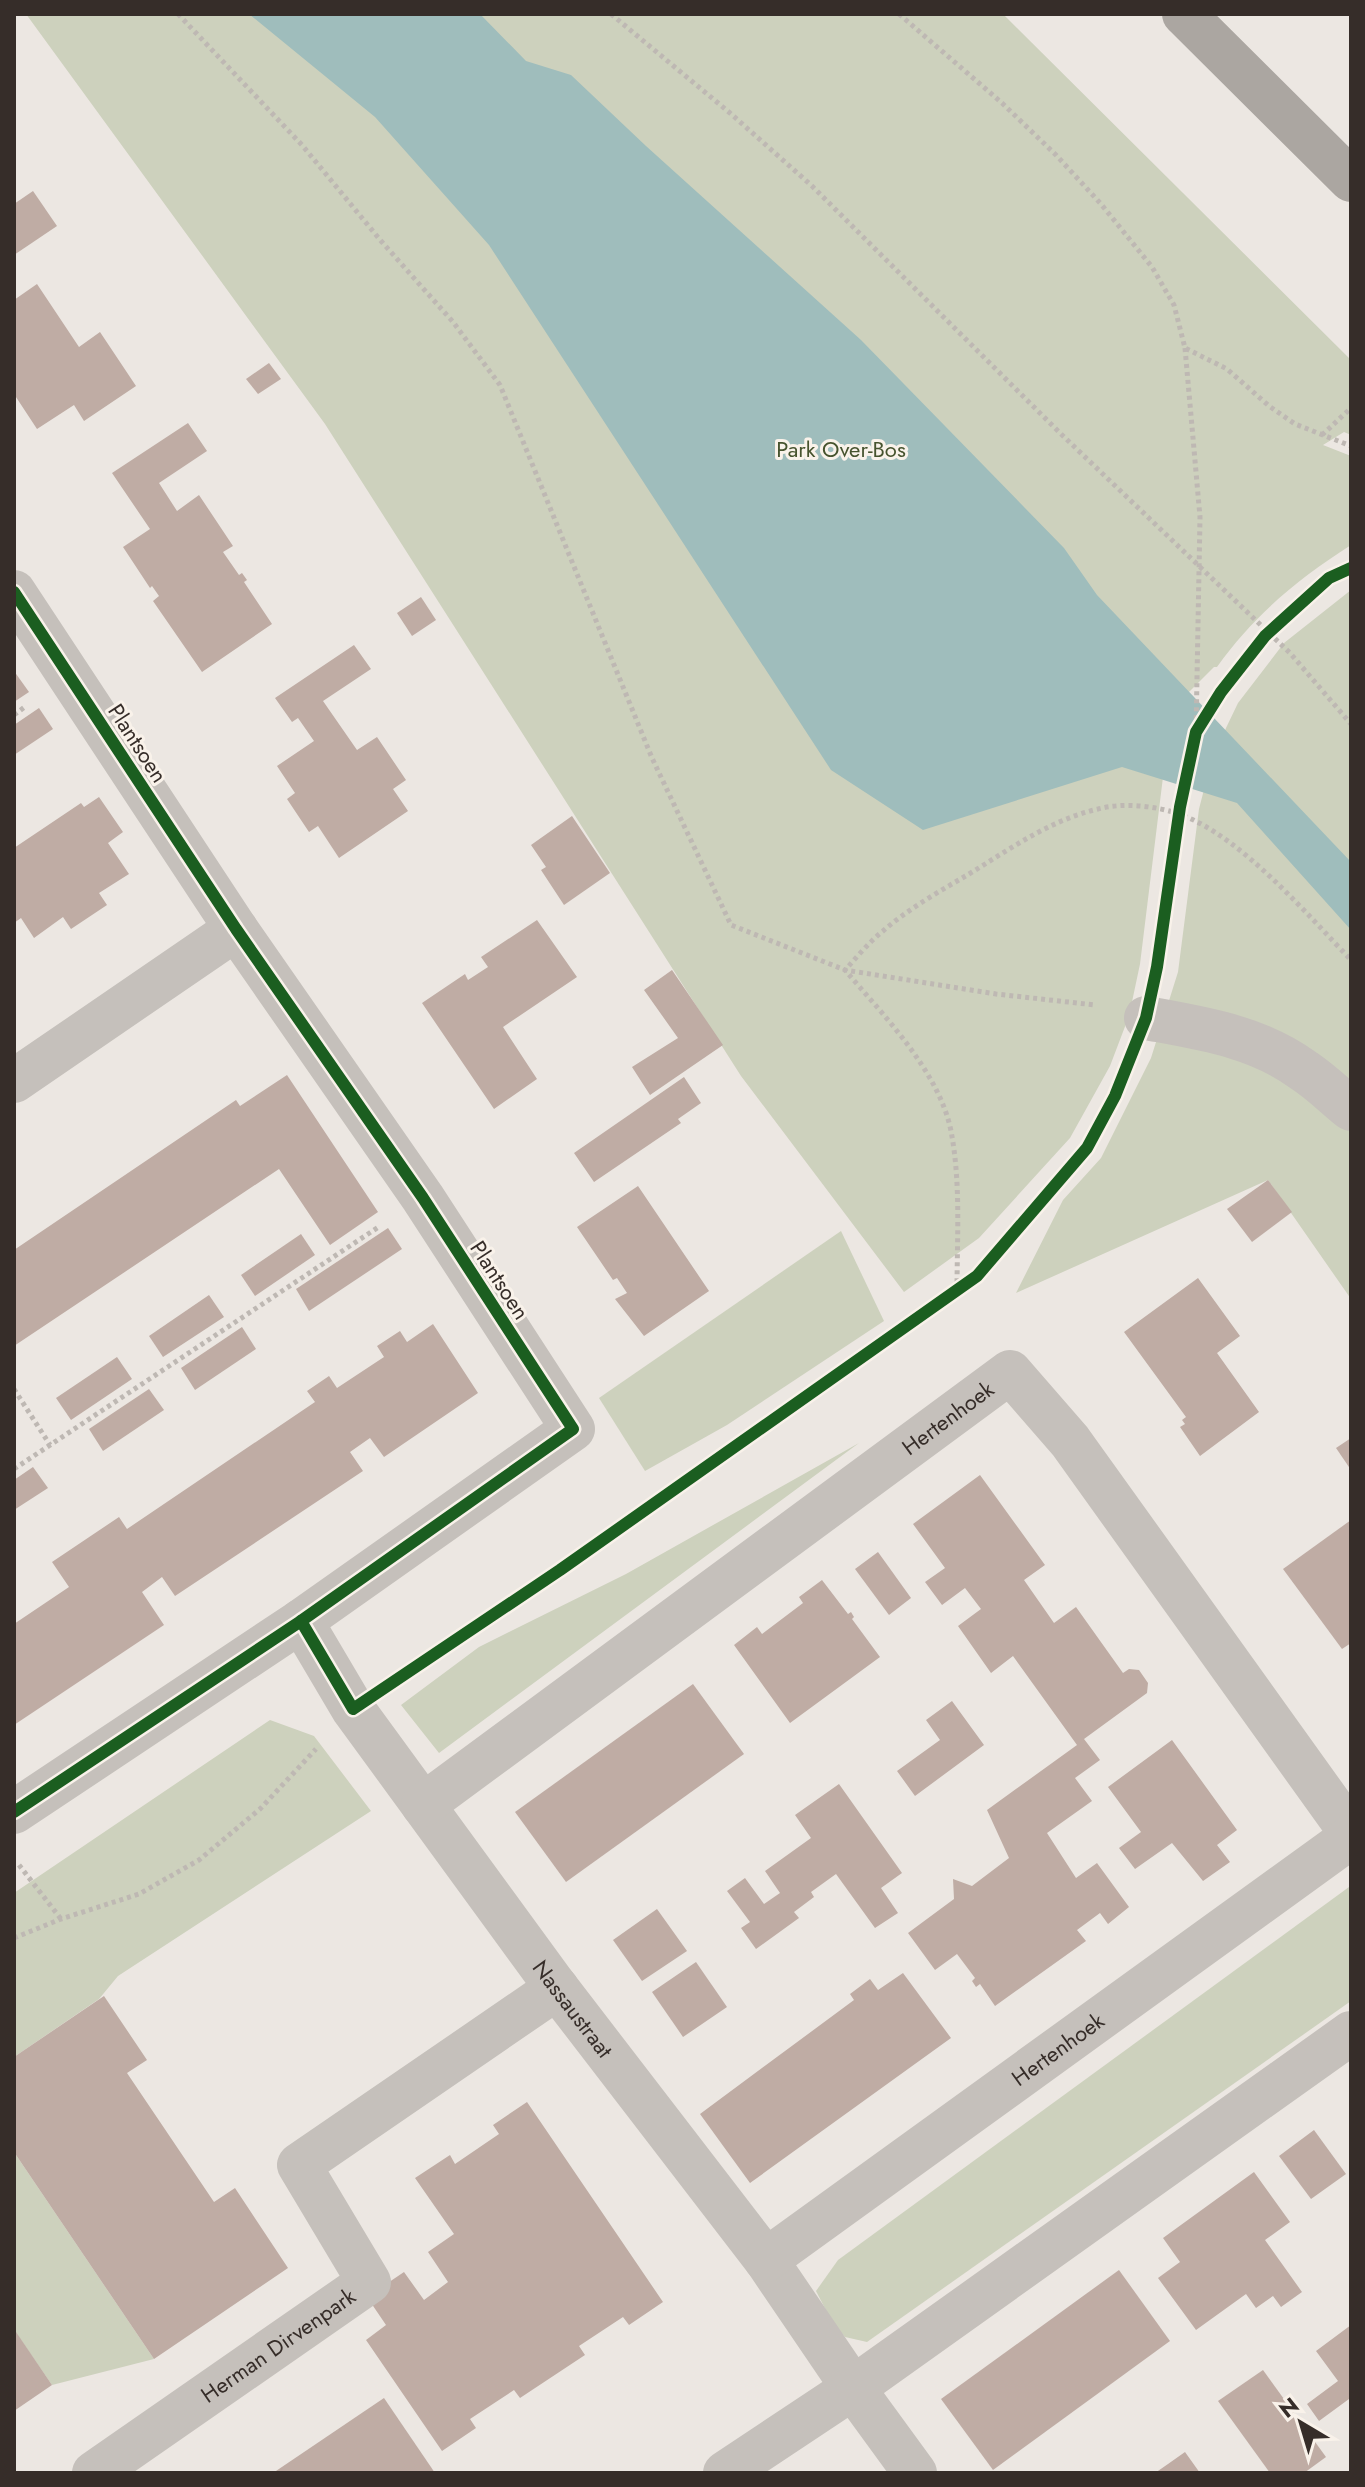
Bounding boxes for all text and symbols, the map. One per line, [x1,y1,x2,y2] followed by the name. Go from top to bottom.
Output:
[776,433,906,465] park label: Park Over-Bos
[101,697,175,789] street label: Plantsoen
[463,1234,537,1326] street label: Plantsoen
[895,1373,1001,1463] street label: Hertenhoek
[525,1953,621,2065] street label: Nassaustraat
[1005,2004,1111,2093] street label: Hertenhoek
[194,2280,362,2410] street label: Herman Dirvenpark
[1261,2383,1341,2463] north arrow
[1272,2389,1305,2425] text: N

